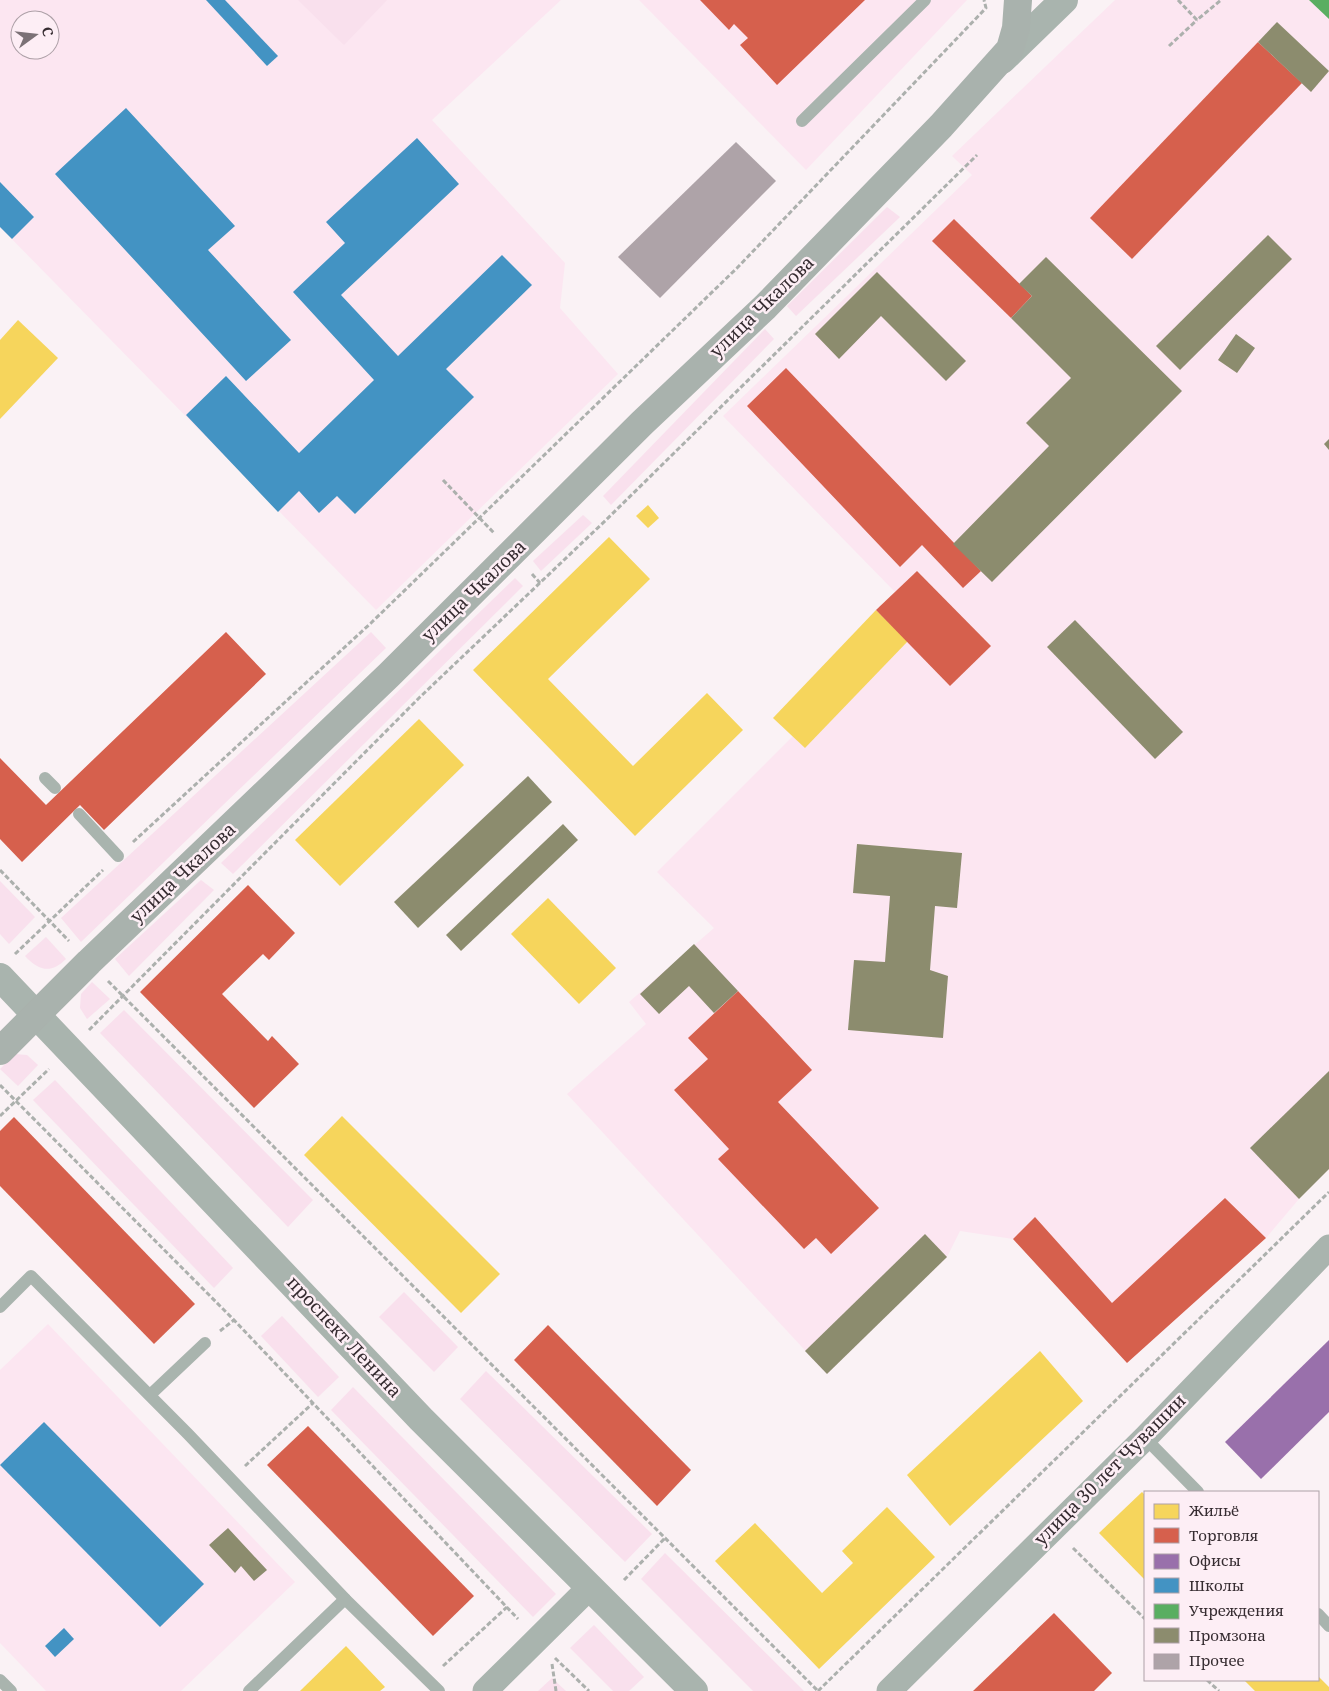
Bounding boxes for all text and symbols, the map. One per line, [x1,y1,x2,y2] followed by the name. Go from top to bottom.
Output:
[10,10,60,60] north arrow
[38,25,58,38] text: С
[704,250,819,362] street label: улица Чкалова
[416,534,531,646] street label: улица Чкалова
[124,817,240,928] street label: улица Чкалова
[282,1270,407,1402] street label: проспект Ленина
[1028,1388,1190,1550] street label: улица 30 лет Чувашии
[1144,1491,1319,1681] legend
[1188,1500,1239,1520] text: Жильё
[1189,1525,1258,1545] text: Торговля
[1189,1550,1241,1570] text: Офисы
[1189,1575,1244,1595] text: Школы
[1189,1600,1284,1620] text: Учреждения
[1189,1625,1266,1645] text: Промзона
[1189,1650,1245,1670] text: Прочее

